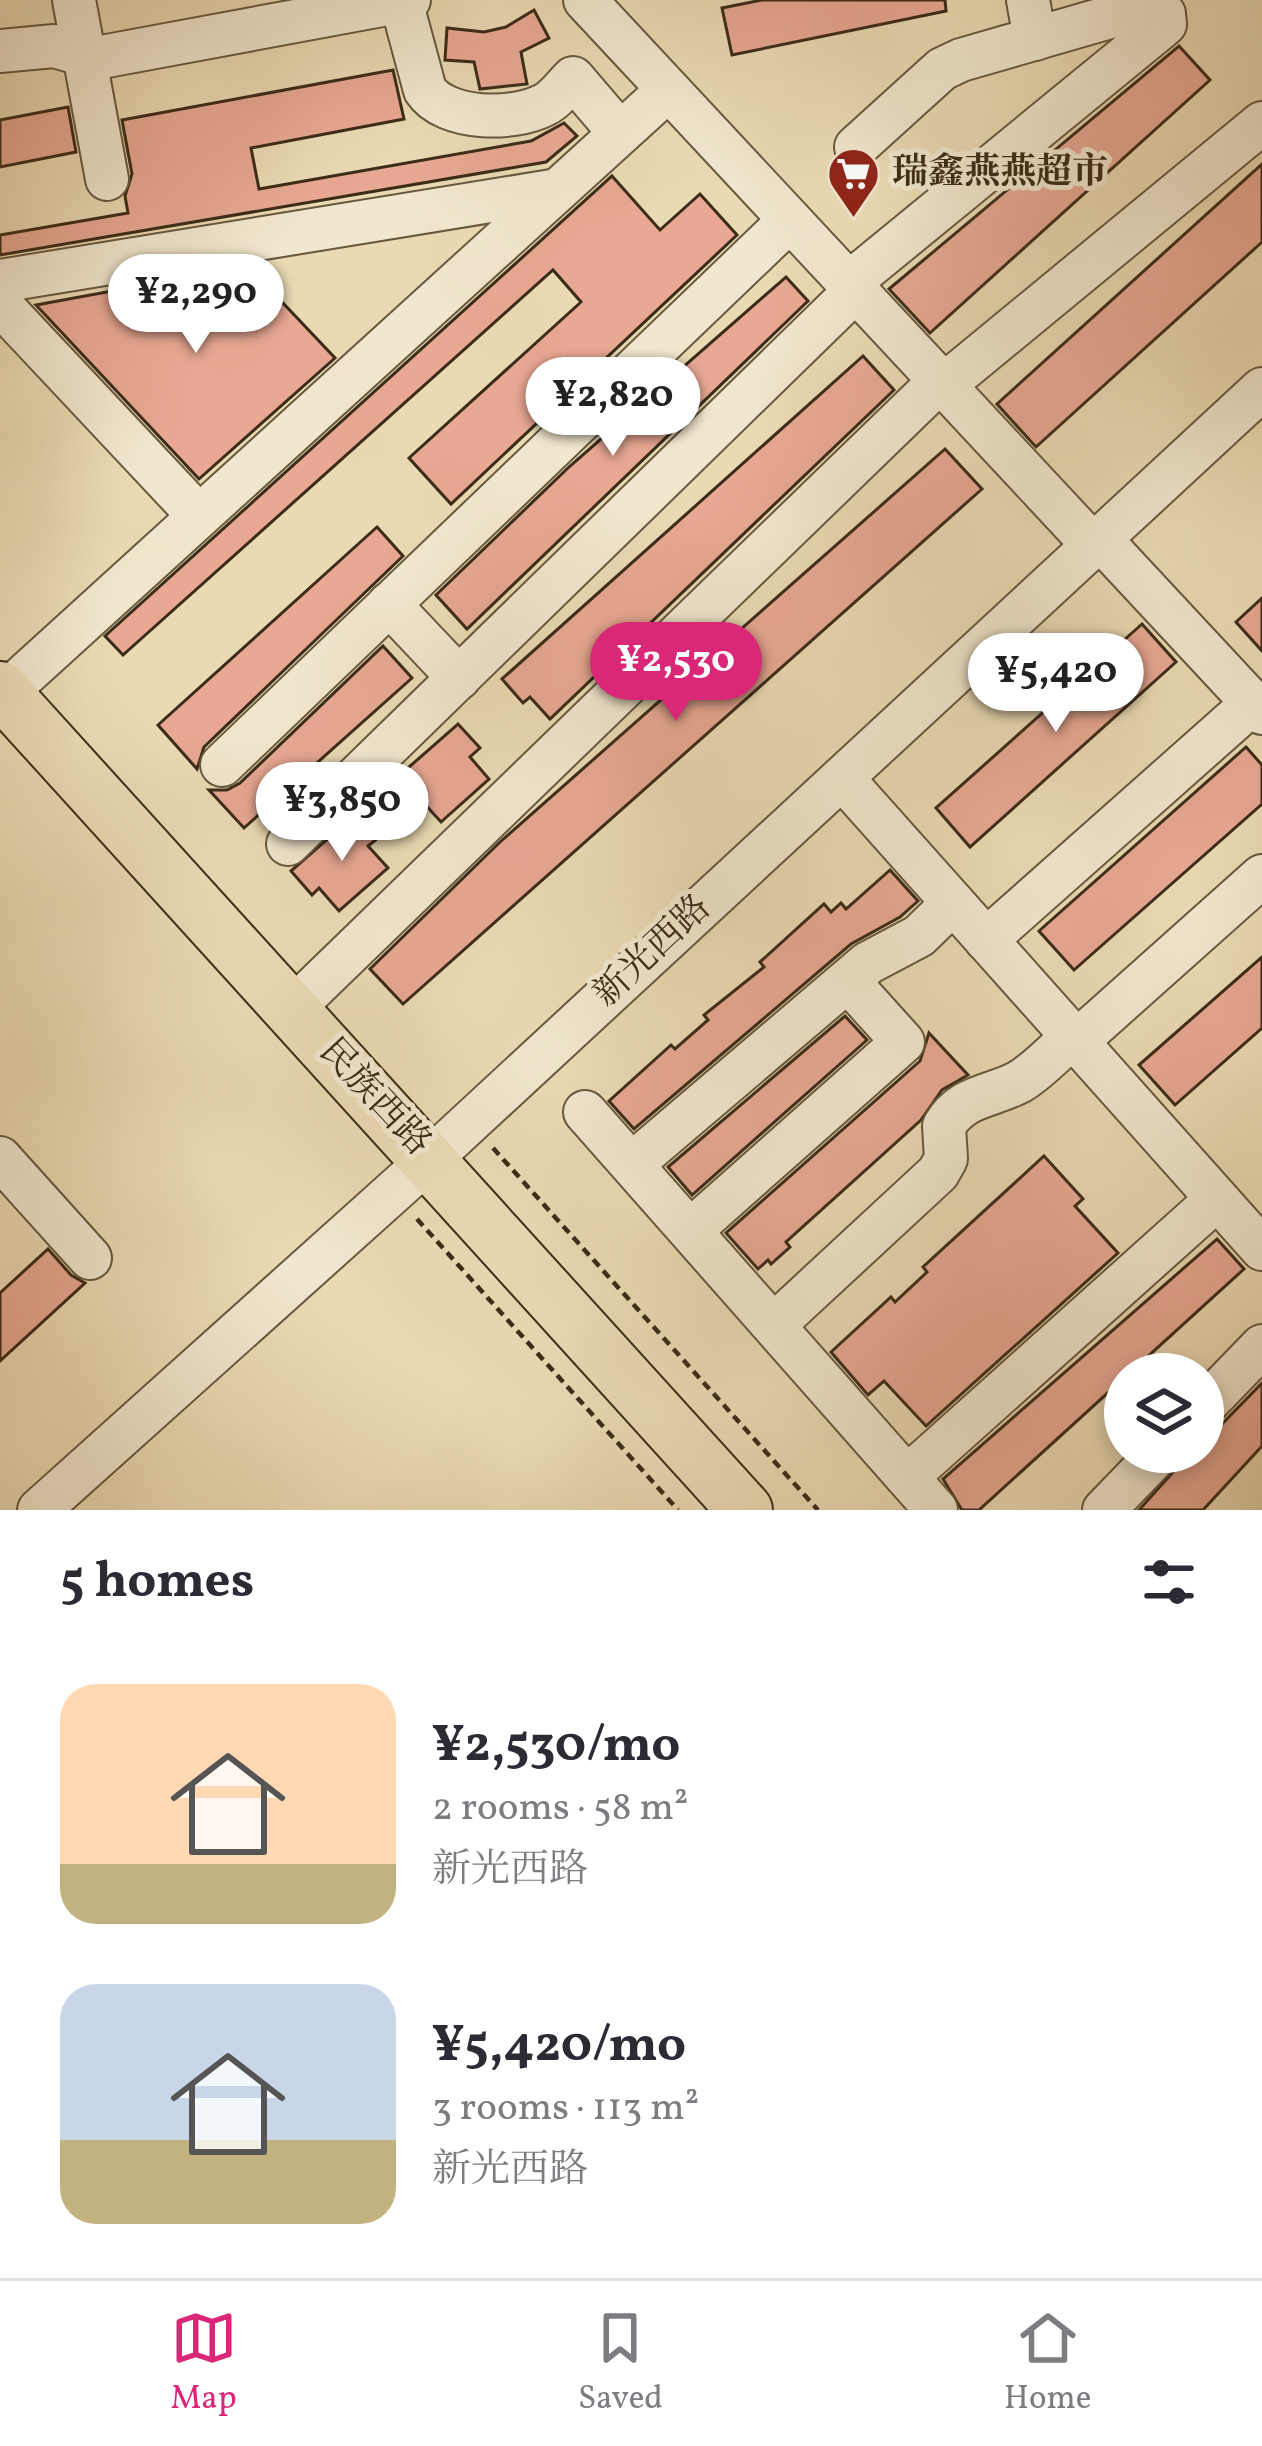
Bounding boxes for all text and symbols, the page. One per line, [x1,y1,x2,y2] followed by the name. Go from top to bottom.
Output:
[825,146,881,220] supermarket icon: 瑞鑫燕燕超市
[892,149,1108,199] place label: 瑞鑫燕燕超市
[98,254,294,356] pin: ¥2,290
[135,266,257,320] text: ¥2,290
[515,357,711,459] pin: ¥2,820
[552,369,674,423] text: ¥2,820
[578,622,774,724] pin: ¥2,530
[958,633,1154,735] pin: ¥5,420
[617,634,735,688] text: ¥2,530
[995,645,1117,699] text: ¥5,420
[244,762,440,864] pin: ¥3,850
[283,774,401,828] text: ¥3,850
[583,885,723,1019] street label: 新光西路
[307,1028,441,1168] street label: 民族西路
[1104,1353,1224,1473] map controls
[1104,1353,1224,1473] button: layers
[60,1547,254,1618] text: 5 homes
[1136,1549,1202,1615] icon: filters
[432,1711,680,1782] text: ¥2,530/mo
[156,1732,300,1876] icon: home
[432,1782,688,1836] text: 2 rooms · 58 m²
[432,1844,588,1898] text: 新光西路
[432,2011,686,2082] text: ¥5,420/mo
[156,2032,300,2176] icon: home
[432,2082,699,2136] text: 3 rooms · 113 m²
[432,2144,588,2198] text: 新光西路
[171,2305,237,2423] tab: Map
[578,2305,663,2423] tab: Saved
[1004,2305,1091,2423] tab: Home

